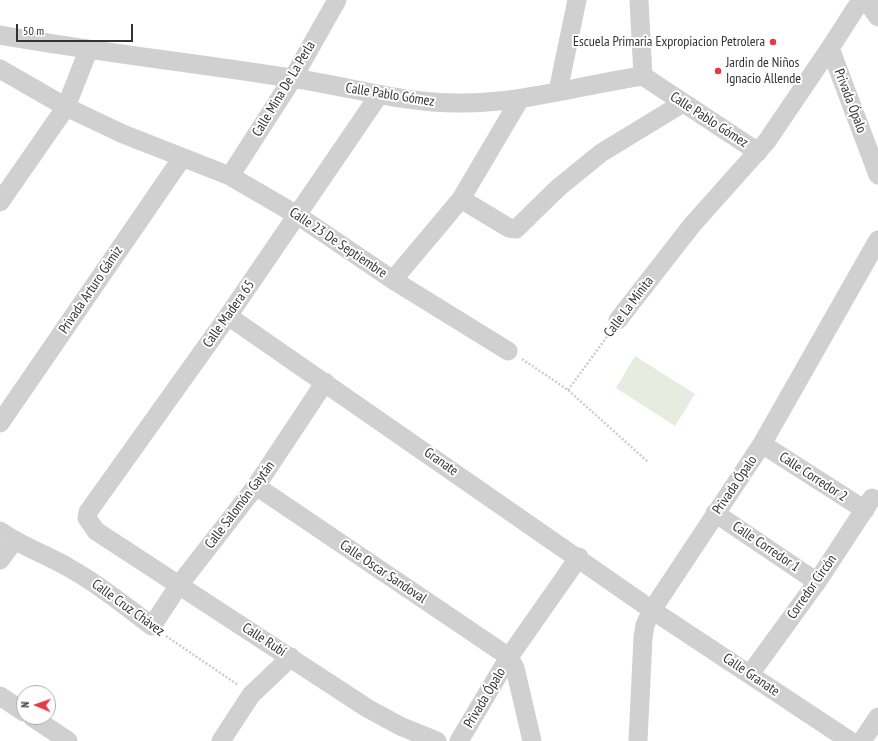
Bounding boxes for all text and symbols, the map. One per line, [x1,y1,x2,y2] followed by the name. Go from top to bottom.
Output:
[18,16,135,42] scale bar
[23,23,44,38] text: 50 m
[573,34,765,50] place label: Escuela Primaria Expropiacion Petrolera
[768,37,778,47] marker: Escuela Primaria Expropiacion Petrolera
[249,38,319,140] street label: Calle Mina De La Perla
[726,55,801,88] place label: Jardin de Niños Ignacio Allende
[713,66,723,76] marker: Jardin de Niños Ignacio Allende
[830,67,870,135] street label: Privada Ópalo
[344,80,436,110] street label: Calle Pablo Gómez
[667,89,751,151] street label: Calle Pablo Gómez
[286,204,390,282] street label: Calle 23 De Septiembre
[56,243,126,337] street label: Privada Arturo Gámiz
[601,273,657,341] street label: Calle La Minita
[200,277,258,351] street label: Calle Madera 65
[421,444,461,480] street label: Granate
[776,449,850,505] street label: Calle Corredor 2
[709,452,761,518] street label: Privada Ópalo
[202,458,278,552] street label: Calle Salomón Gaytán
[729,518,803,576] street label: Calle Corredor 1
[336,537,430,607] street label: Calle Oscar Sandoval
[784,552,840,622] street label: Corredor Circón
[88,576,168,640] street label: Calle Cruz Chávez
[239,620,289,660] street label: Calle Rubí
[719,650,783,700] street label: Calle Granate
[461,665,509,731] street label: Privada Ópalo
[16,685,56,725] north arrow
[18,701,32,708] text: N

